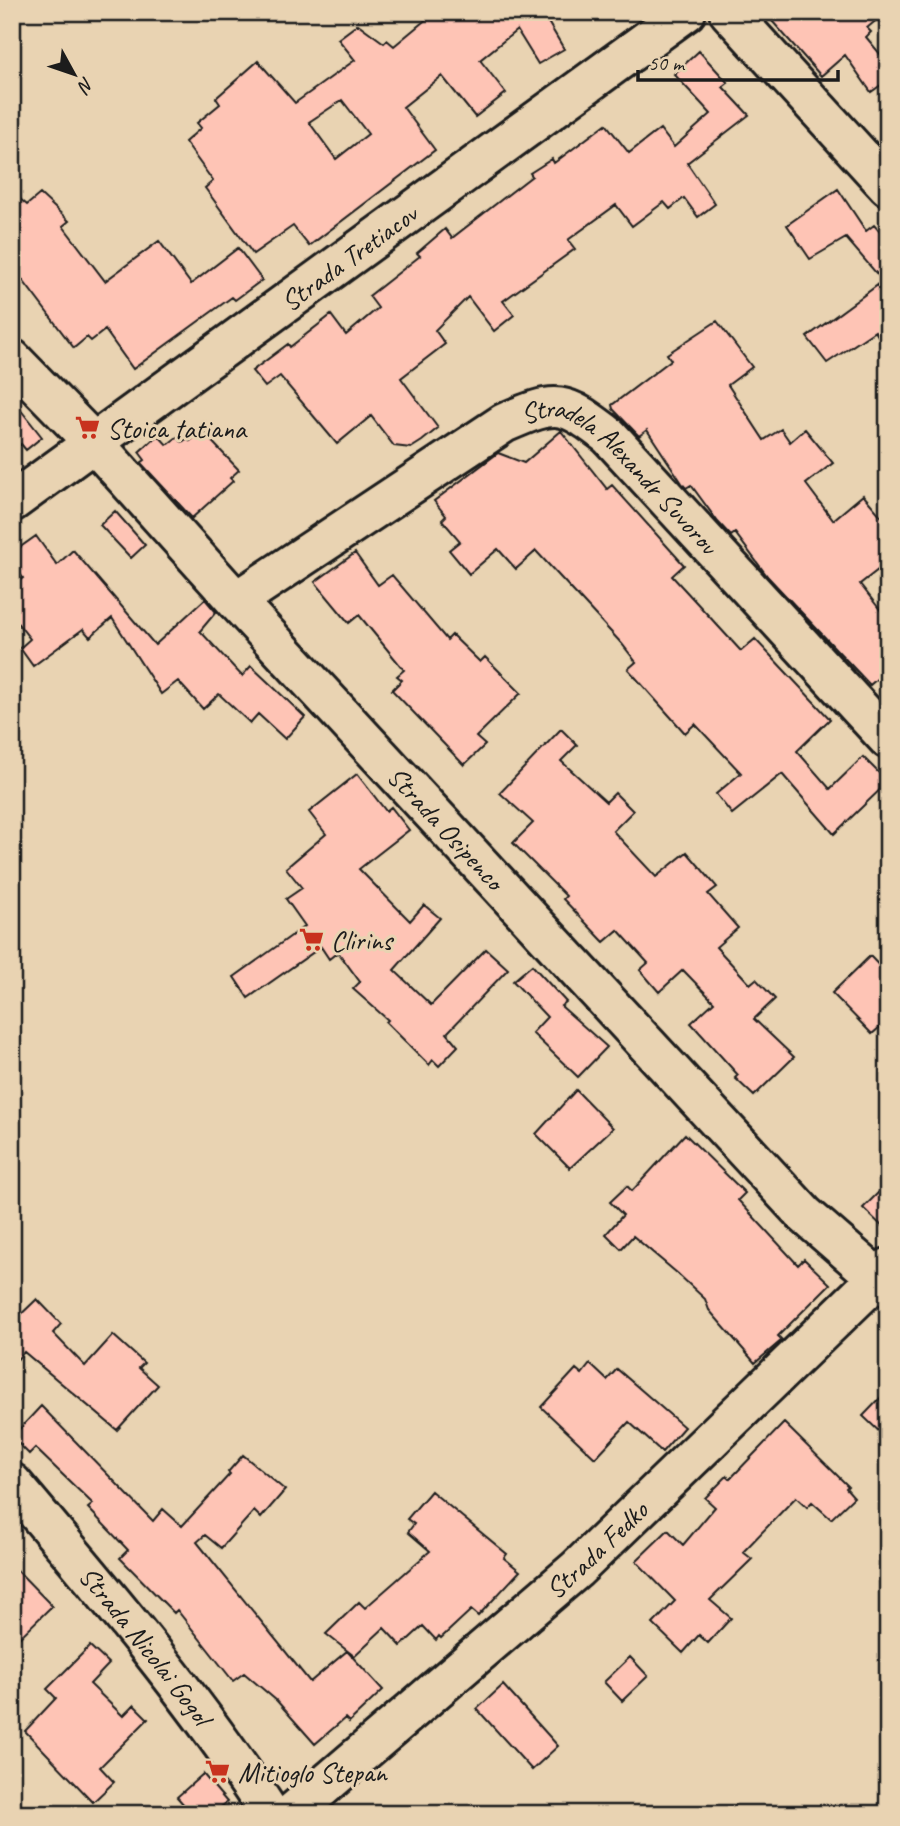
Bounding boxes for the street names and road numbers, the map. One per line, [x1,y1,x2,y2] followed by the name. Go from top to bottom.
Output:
[273,195,426,319] street label: Strada Tretiacov
[515,389,728,563] street label: Stradela Alexandr Suvorov
[380,759,514,899] street label: Strada Osipenco
[538,1491,656,1606] street label: Strada Fedko
[72,1559,222,1735] street label: Strada Nicolai Gogol

